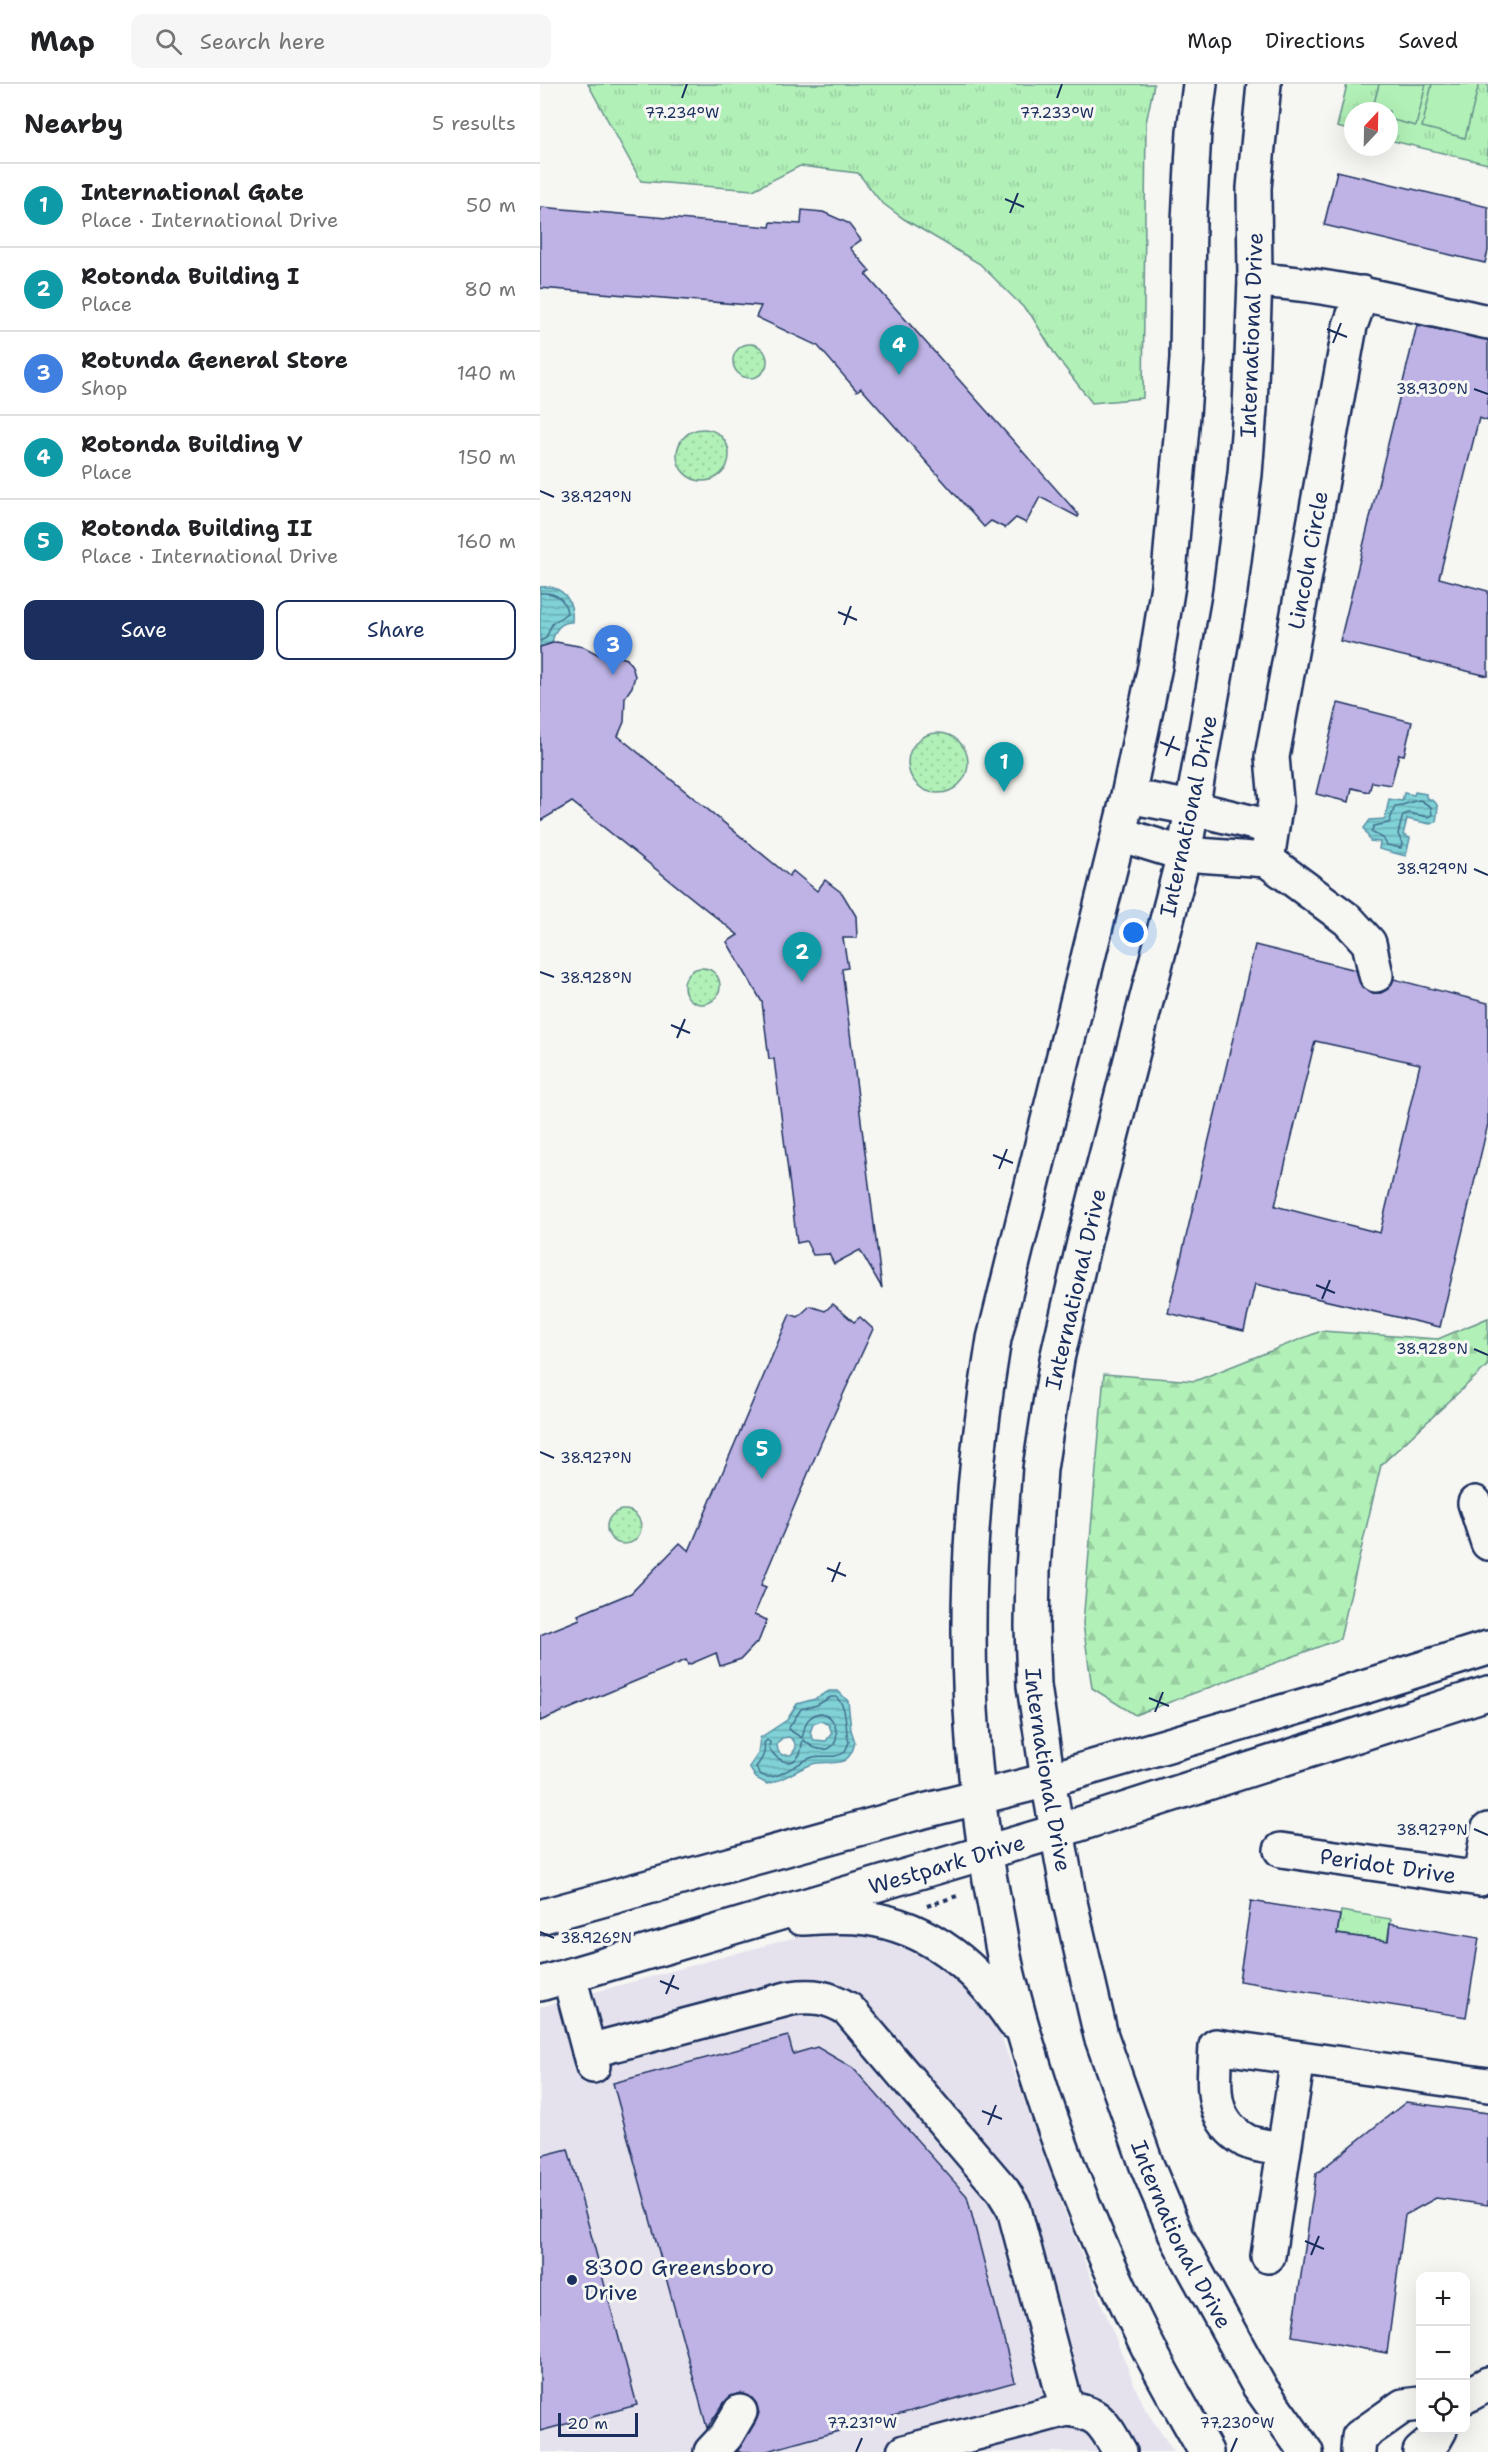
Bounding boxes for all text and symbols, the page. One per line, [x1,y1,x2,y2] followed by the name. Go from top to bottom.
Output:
[131,14,551,68] search box
[30,22,95,60] text: Map
[152,25,185,58] icon: search
[200,27,325,56] text: Search here
[1187,27,1232,55] text: Map
[1265,27,1365,55] text: Directions
[1398,27,1458,55] text: Saved
[1344,102,1398,156] north arrow
[645,103,719,123] text: 77.234°W
[1020,103,1094,123] text: 77.233°W
[24,106,123,141] text: Nearby
[432,110,516,136] text: 5 results
[81,178,304,207] text: International Gate
[39,192,48,218] text: 1
[466,192,516,218] text: 50 m
[81,207,338,233] text: Place · International Drive
[1233,232,1270,438] street label: International Drive
[81,262,299,291] text: Rotonda Building I
[37,276,51,302] text: 2
[464,276,516,302] text: 80 m
[81,291,132,317] text: Place
[880,326,918,375] pin: 4
[81,346,348,375] text: Rotunda General Store
[37,360,51,386] text: 3
[457,360,516,386] text: 140 m
[81,375,128,401] text: Shop
[1396,379,1468,399] text: 38.930°N
[81,430,302,459] text: Rotonda Building V
[37,444,51,470] text: 4
[458,444,516,470] text: 150 m
[81,459,132,485] text: Place
[560,487,632,507] text: 38.929°N
[1281,489,1335,632] street label: Lincoln Circle
[81,514,312,543] text: Rotonda Building II
[37,528,50,554] text: 5
[457,528,516,554] text: 160 m
[81,543,338,569] text: Place · International Drive
[24,600,264,660] button: Save
[276,600,516,660] button: Share
[594,626,632,675] pin: 3
[1153,712,1224,920] street label: International Drive
[984,742,1024,792] pin: 1
[1396,859,1468,879] text: 38.929°N
[1119,918,1148,947] your location
[782,932,822,982] pin: 2
[560,968,632,988] text: 38.928°N
[1038,1186,1113,1393] street label: International Drive
[1396,1339,1468,1359] text: 38.928°N
[742,1430,782,1479] pin: 5
[560,1448,632,1468] text: 38.927°N
[1018,1668,1078,1874] street label: International Drive
[1396,1820,1468,1840] text: 38.927°N
[865,1828,1028,1901] street label: Westpark Drive
[1318,1842,1458,1890] street label: Peridot Drive
[560,1928,632,1948] text: 38.926°N
[1124,2136,1239,2334] street label: International Drive
[584,2253,774,2307] place label: 8300 Greensboro Drive
[1416,2272,1470,2434] map controls
[1416,2272,1470,2326] button: +
[565,2273,579,2287] marker: 8300 Greensboro Drive
[1416,2326,1470,2380] button: −
[1416,2380,1470,2434] button: locate
[558,2410,638,2438] scale bar
[567,2413,608,2434] text: 20 m
[827,2413,897,2433] text: 77.231°W
[1200,2413,1274,2433] text: 77.230°W

